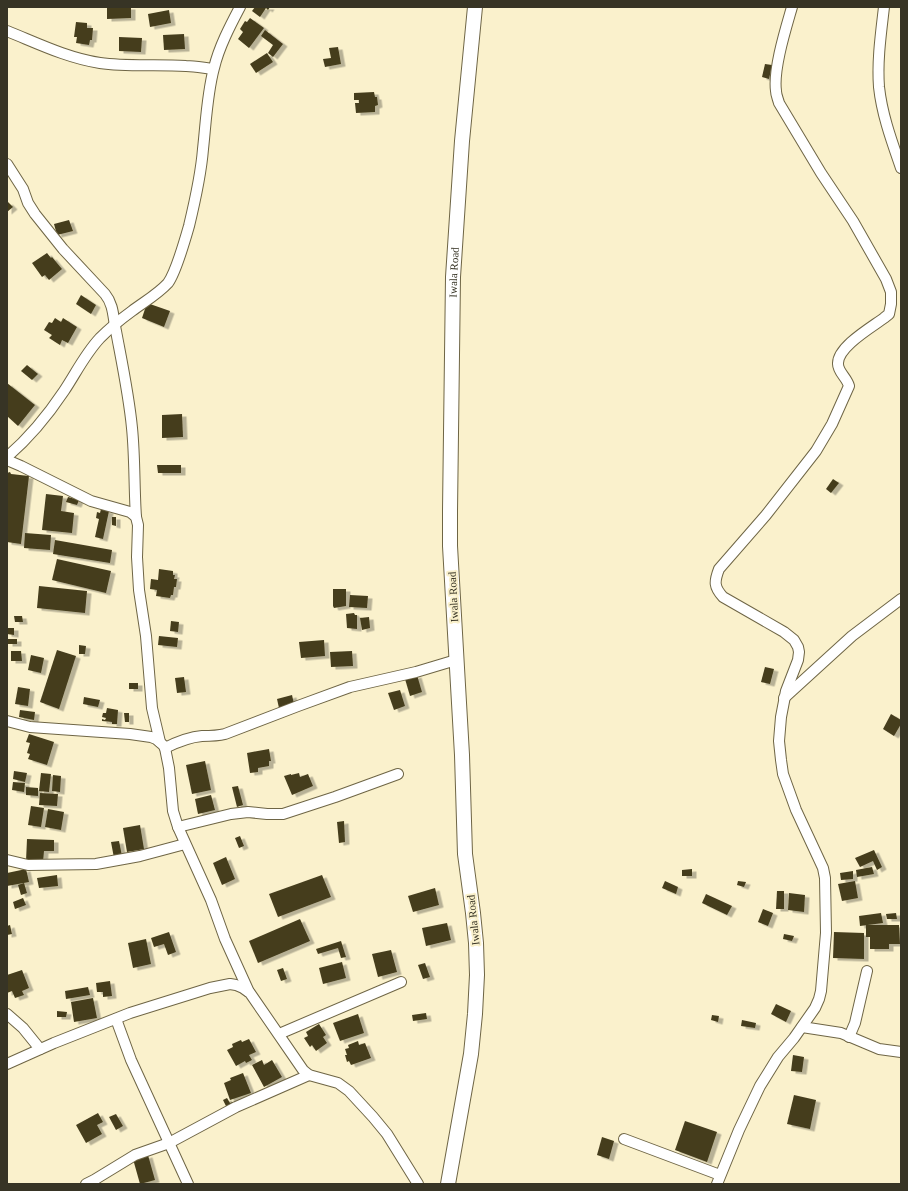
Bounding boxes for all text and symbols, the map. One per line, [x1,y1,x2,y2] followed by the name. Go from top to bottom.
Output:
[447,246,461,298] street label: Iwala Road
[446,571,460,622] street label: Iwala Road
[464,894,482,946] street label: Iwala Road

